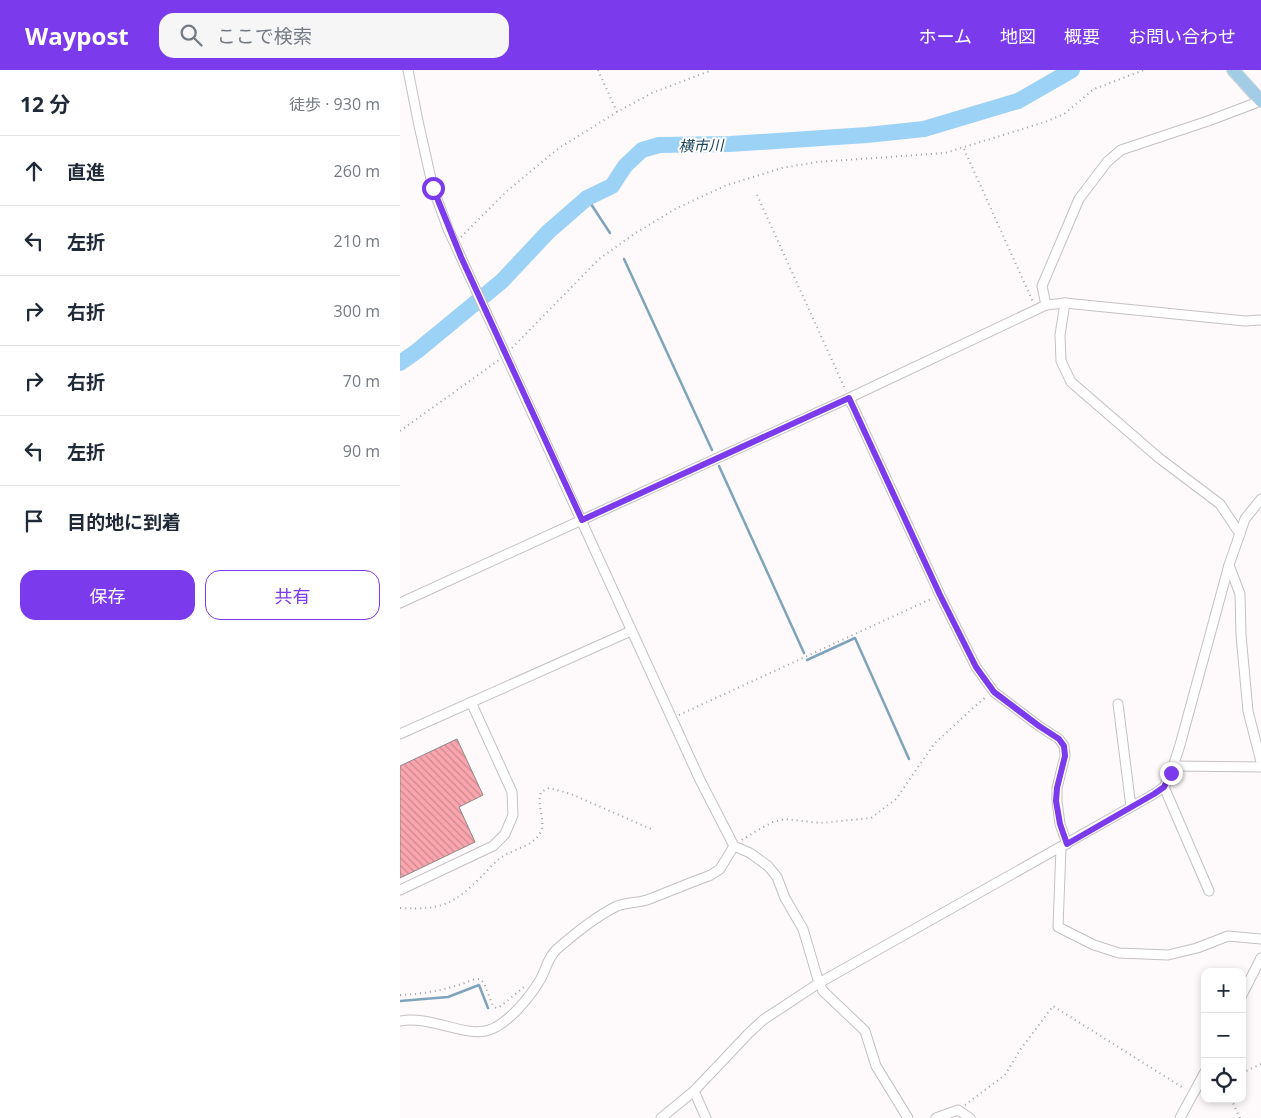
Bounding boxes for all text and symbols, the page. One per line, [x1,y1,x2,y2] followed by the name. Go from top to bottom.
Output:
[159,13,509,58] search box
[25,19,129,52] text: Waypost
[177,21,205,49] icon: search
[217,23,312,49] text: ここで検索
[919,24,972,48] text: ホーム
[1000,24,1036,48] text: 地図
[1064,24,1100,48] text: 概要
[1128,24,1236,48] text: お問い合わせ
[20,90,70,118] text: 12 分
[289,93,380,115] text: 徒歩 · 930 m
[678,135,726,155] water label: 横市川
[20,157,48,185] icon: ahead
[67,159,105,185] text: 直進
[334,160,380,182] text: 260 m
[422,177,445,200] route start
[20,227,48,255] icon: left
[67,229,105,255] text: 左折
[334,230,380,252] text: 210 m
[20,297,48,325] icon: right
[67,299,105,325] text: 右折
[334,300,380,322] text: 300 m
[20,367,48,395] icon: right
[67,369,105,395] text: 右折
[343,370,380,392] text: 70 m
[20,437,48,465] icon: left
[67,439,105,465] text: 左折
[343,440,380,462] text: 90 m
[20,507,48,535] icon: arrive
[67,509,181,535] text: 目的地に到着
[20,570,195,620] button: 保存
[205,570,380,620] button: 共有
[1160,762,1183,785] route end
[1201,968,1246,1103] map controls
[1201,968,1246,1013] button: +
[1201,1013,1246,1058] button: −
[1201,1058,1246,1103] button: locate

